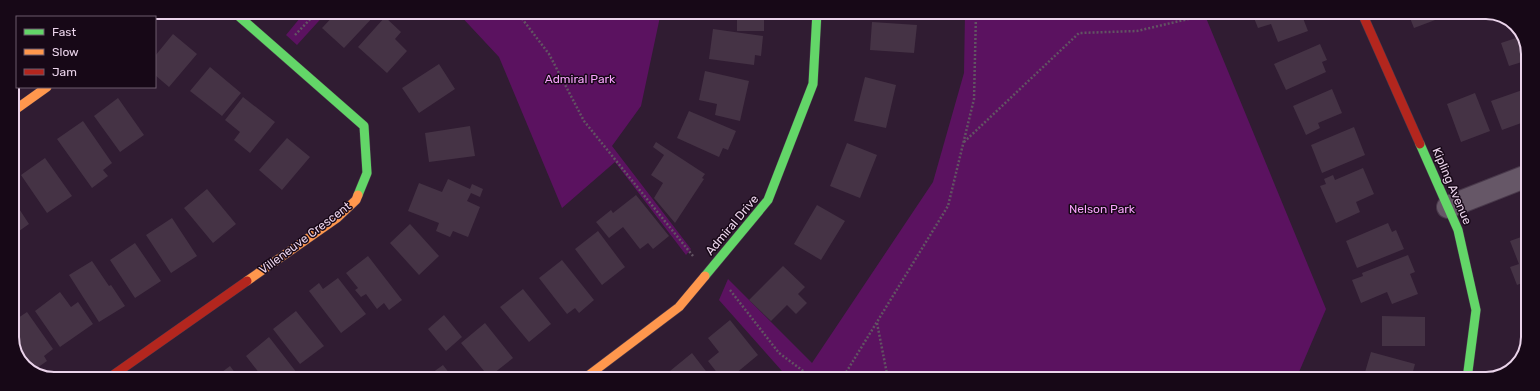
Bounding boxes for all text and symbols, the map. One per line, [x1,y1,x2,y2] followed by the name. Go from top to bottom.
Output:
[16,16,156,88] legend
[52,25,76,39] text: Fast
[52,45,79,59] text: Slow
[52,65,77,79] text: Jam
[545,72,616,86] park label: Admiral Park
[1429,145,1475,227] street label: Kipling Avenue
[703,192,761,258] street label: Admiral Drive
[256,199,354,277] street label: Villeneuve Crescent
[1069,202,1136,216] park label: Nelson Park

